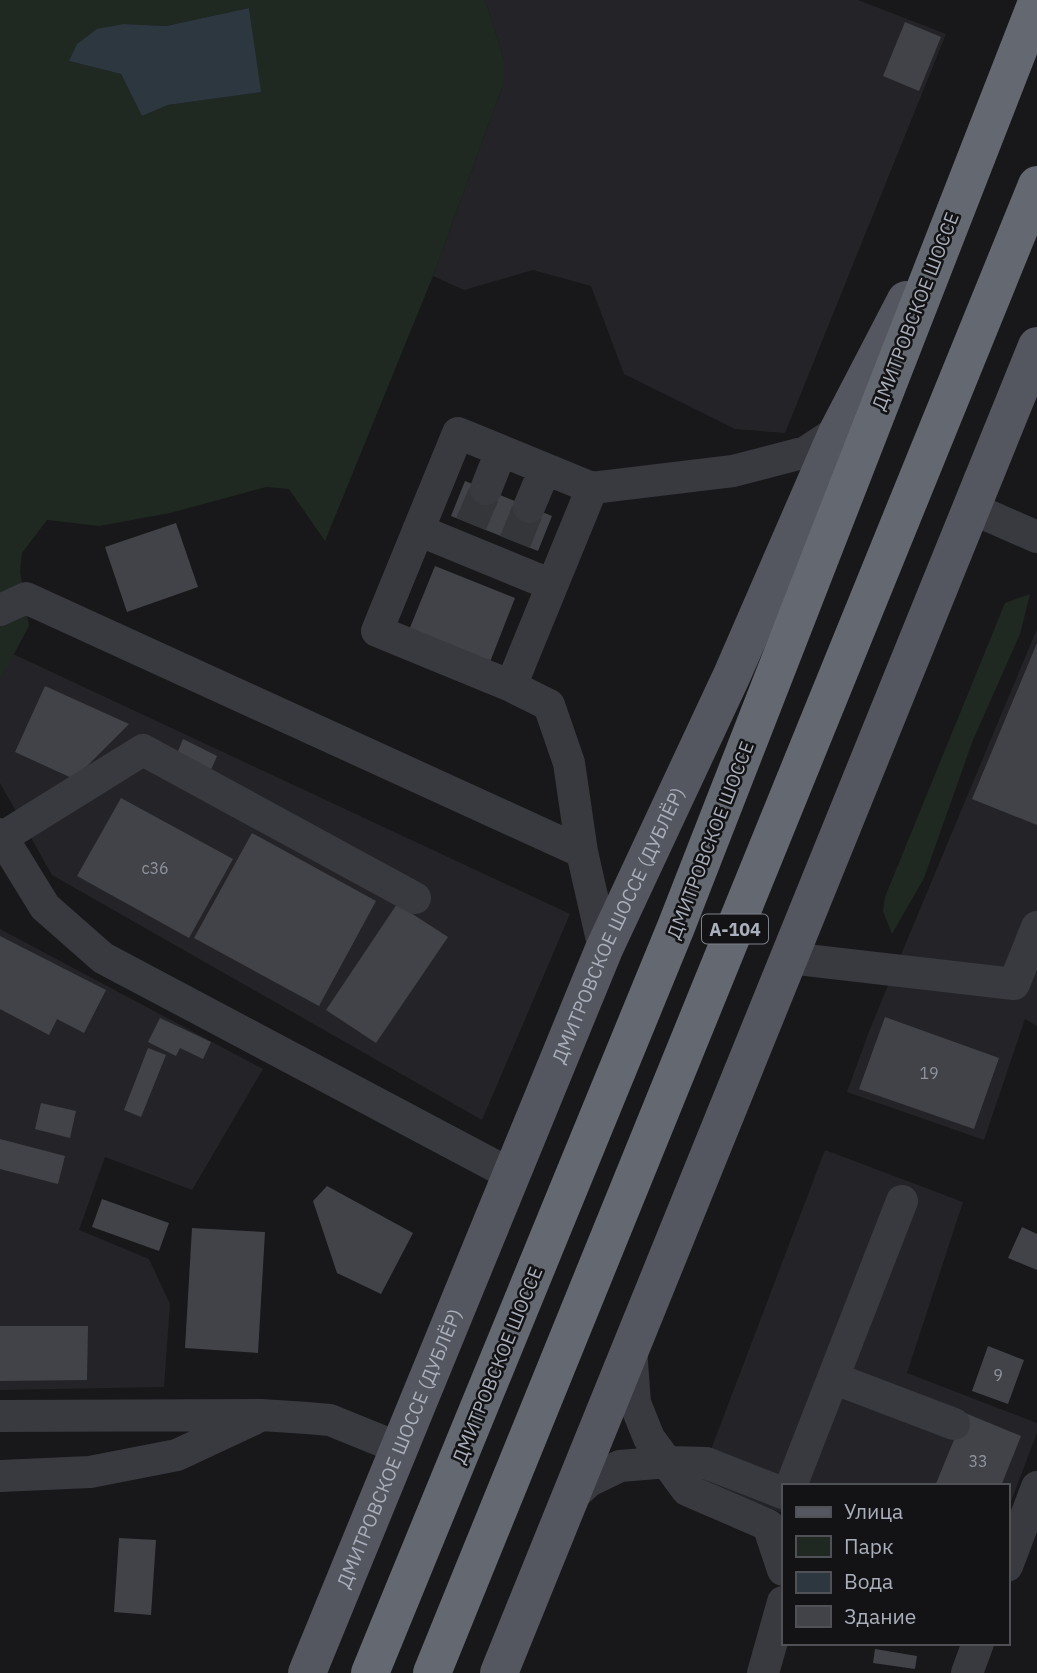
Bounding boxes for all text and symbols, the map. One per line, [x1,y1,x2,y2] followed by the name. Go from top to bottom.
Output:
[866,209,964,413] street label: ДМИТРОВСКОЕ ШОССЕ
[661,738,759,942] street label: ДМИТРОВСКОЕ ШОССЕ
[546,783,690,1067] street label: ДМИТРОВСКОЕ ШОССЕ (ДУБЛЁР)
[141,858,169,878] house number: с36
[702,914,768,944] road number: А-104
[919,1063,939,1083] house number: 19
[447,1263,547,1467] street label: ДМИТРОВСКОЕ ШОССЕ
[331,1305,467,1591] street label: ДМИТРОВСКОЕ ШОССЕ (ДУБЛЁР)
[993,1365,1003,1385] house number: 9
[968,1451,988,1471] house number: 33
[782,1484,1009,1645] legend
[844,1497,903,1525] text: Улица
[844,1532,894,1560] text: Парк
[844,1567,893,1595] text: Вода
[844,1602,916,1630] text: Здание

